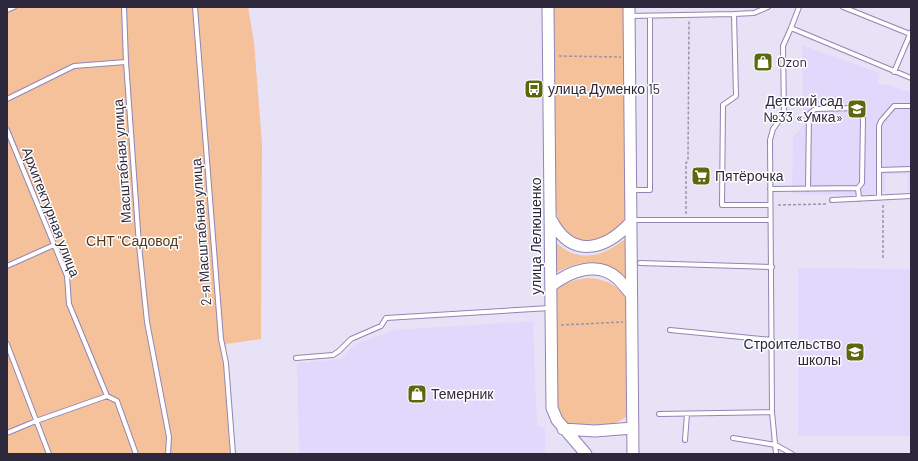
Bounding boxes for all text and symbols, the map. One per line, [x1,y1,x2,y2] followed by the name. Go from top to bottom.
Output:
[752,51,774,73] shop icon: Ozon
[777,53,807,70] place label: Ozon
[523,78,545,100] bus stop icon: улица Думенко 15
[548,80,660,97] place label: улица Думенко 15
[764,92,843,125] place label: Детский сад №33 «Умка»
[109,98,134,224] street label: Масштабная улица
[846,98,868,120] school or university icon: Детский сад №33 «Умка»
[19,144,84,279] street label: Архитектурная улица
[187,158,214,306] street label: 2-я Масштабная улица
[690,165,712,187] supermarket icon: Пятёрочка
[715,167,784,184] place label: Пятёрочка
[527,177,544,295] street label: улица Лелюшенко
[86,232,182,249] park label: СНТ "Садовод"
[744,335,841,368] place label: Строительство школы
[844,341,866,363] school or university icon: Строительство школы
[406,383,428,405] shop icon: Темерник
[431,385,494,402] place label: Темерник

